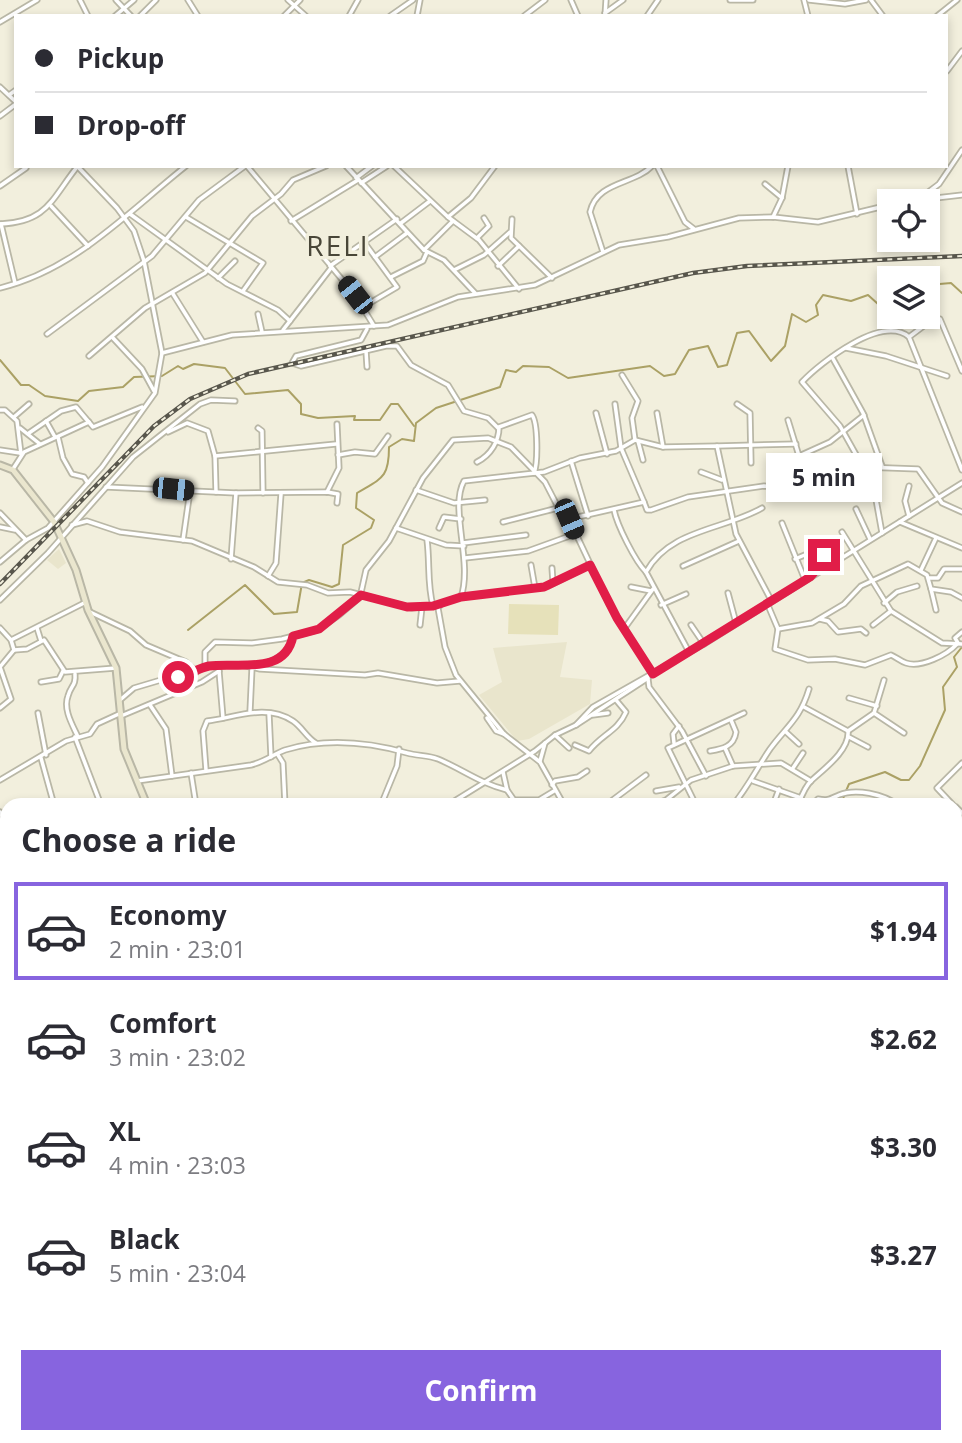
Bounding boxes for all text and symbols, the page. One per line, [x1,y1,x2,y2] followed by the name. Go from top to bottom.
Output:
[77,40,164,76] text: Pickup
[77,107,185,143] text: Drop-off
[877,189,940,329] map controls
[877,189,940,252] button: locate
[306,226,370,264] district label: RELI
[877,266,940,329] button: layers
[334,272,377,318] car
[766,454,882,503] callout: 5 min
[792,461,856,493] text: 5 min
[152,476,195,502] car
[552,496,587,542] car
[808,539,840,571] route end
[162,661,194,693] route start
[21,818,236,861] text: Choose a ride
[109,897,227,933] text: Economy
[25,900,88,963] icon: car
[870,913,937,949] text: $1.94
[109,933,246,965] text: 2 min · 23:01
[109,1005,216,1041] text: Comfort
[25,1008,88,1071] icon: car
[870,1021,937,1057] text: $2.62
[109,1041,246,1073] text: 3 min · 23:02
[109,1113,141,1149] text: XL
[25,1116,88,1179] icon: car
[870,1129,937,1165] text: $3.30
[109,1149,246,1181] text: 4 min · 23:03
[109,1221,180,1257] text: Black
[25,1224,88,1287] icon: car
[870,1237,937,1273] text: $3.27
[109,1257,246,1289] text: 5 min · 23:04
[21,1350,941,1430] button: Confirm

